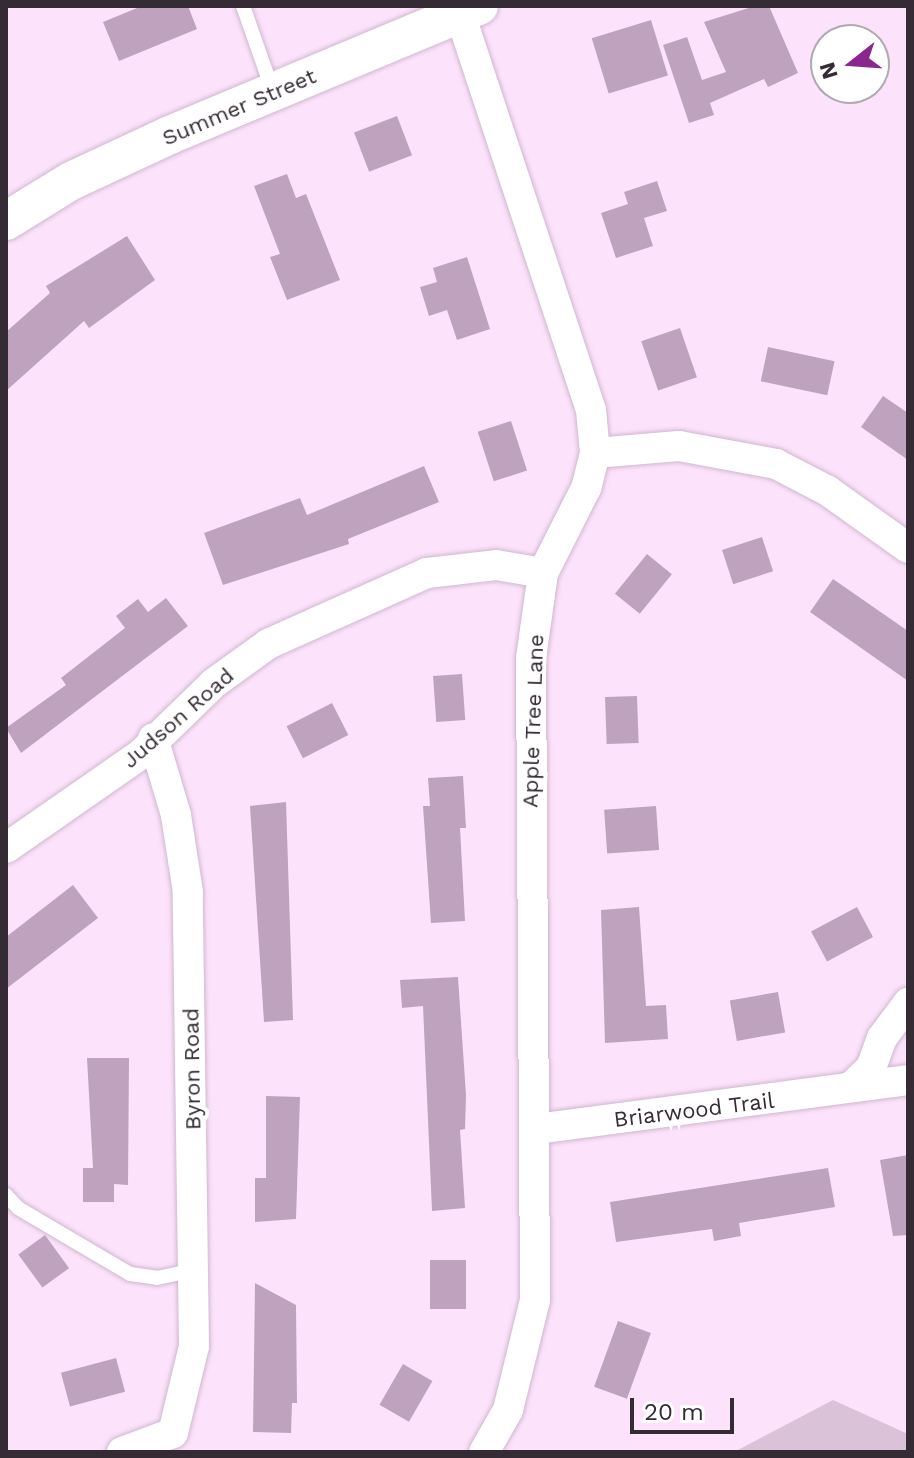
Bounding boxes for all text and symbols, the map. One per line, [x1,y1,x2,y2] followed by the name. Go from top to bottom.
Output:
[810,24,890,104] north arrow
[814,59,843,82] text: N
[158,63,320,151] street label: Summer Street
[517,633,549,809] street label: Apple Tree Lane
[117,662,239,774] street label: Judson Road
[178,1008,206,1130] street label: Byron Road
[612,1087,776,1133] street label: Briarwood Trail
[634,1382,738,1432] scale bar
[644,1398,704,1426] text: 20 m

